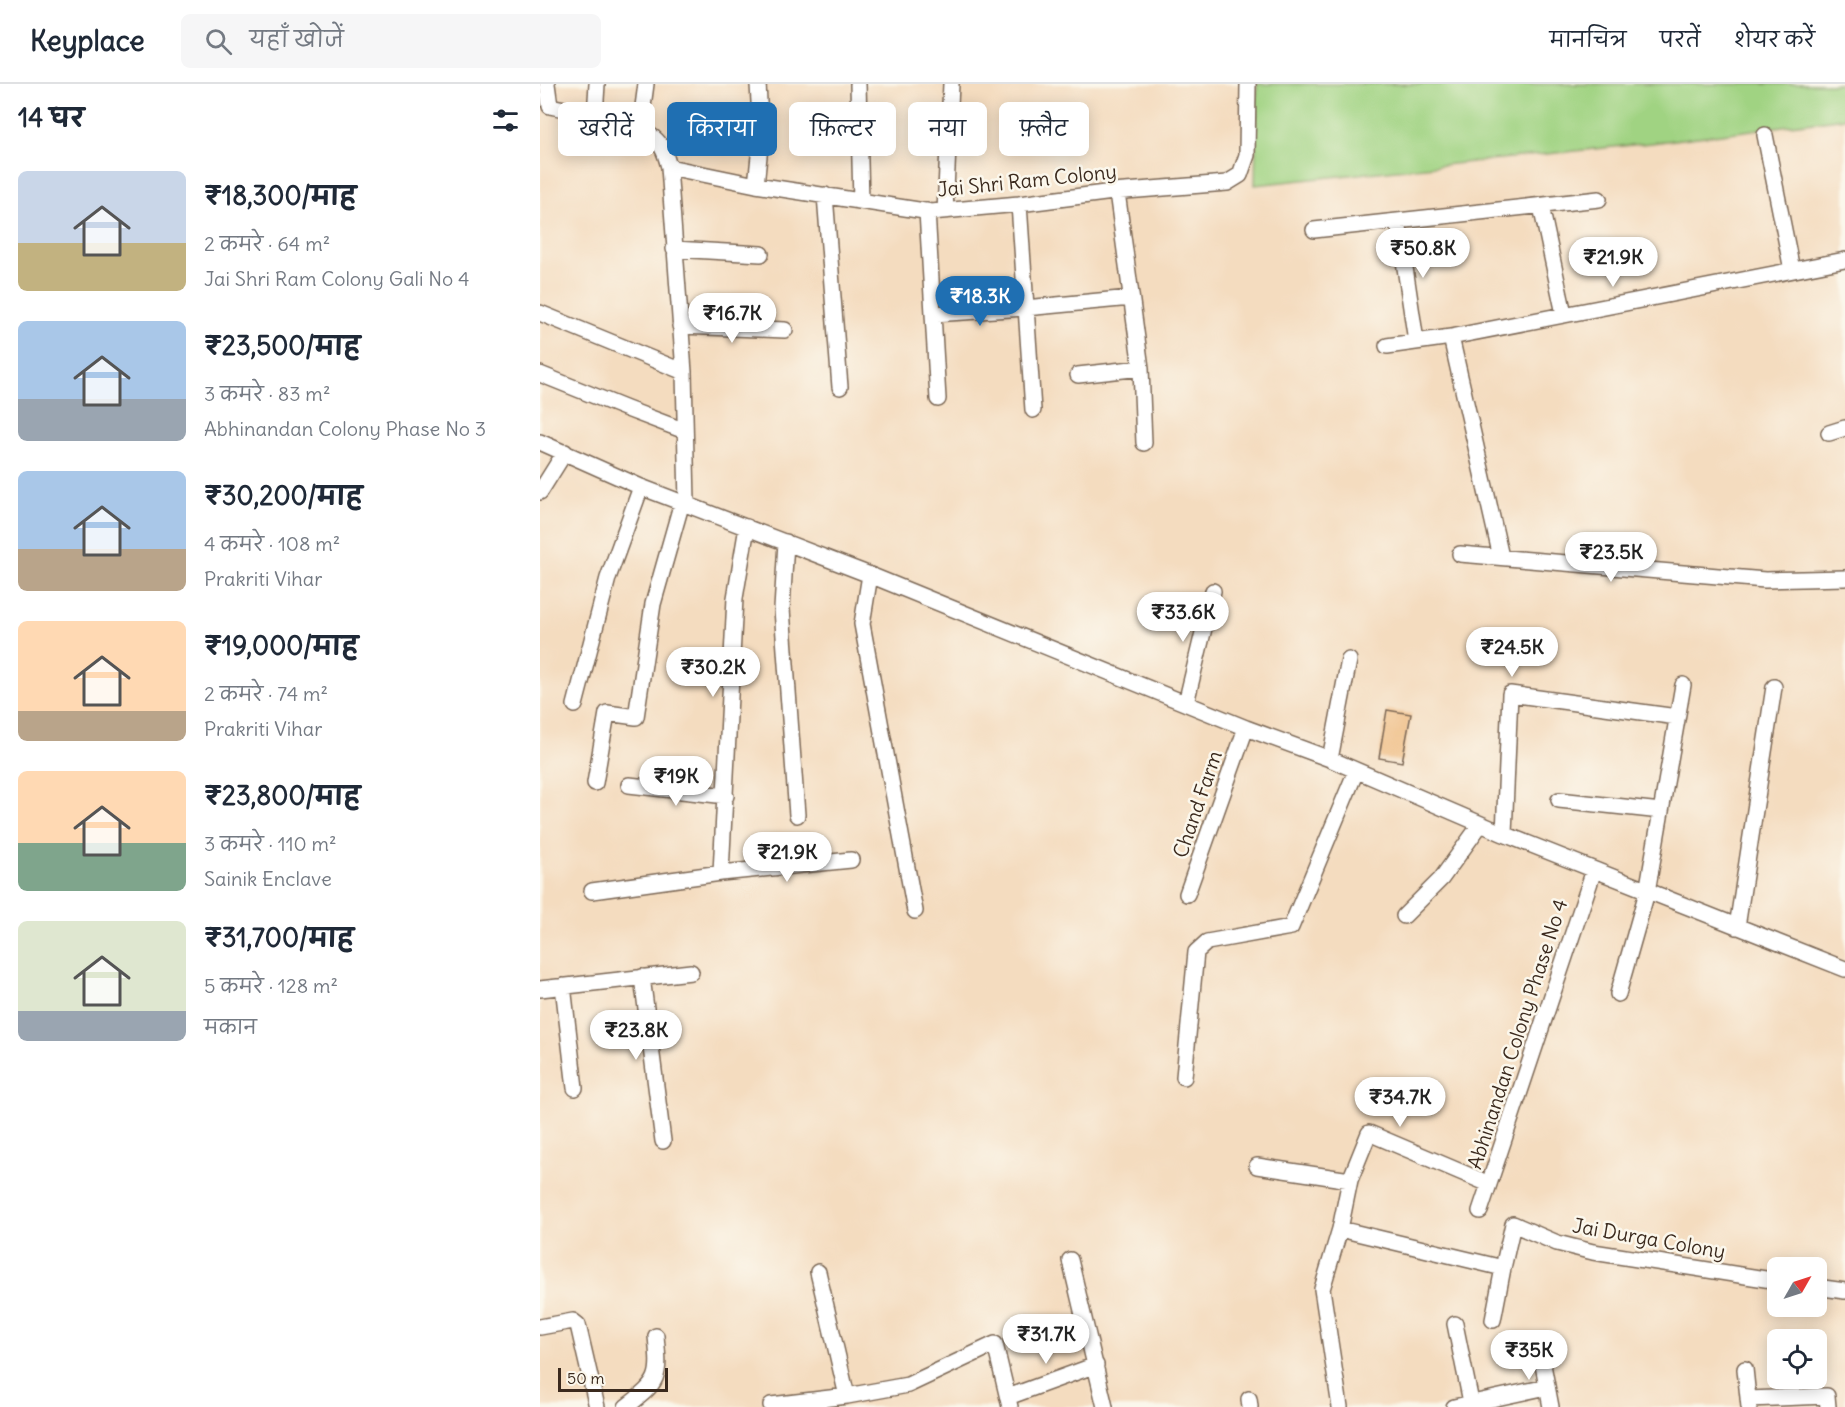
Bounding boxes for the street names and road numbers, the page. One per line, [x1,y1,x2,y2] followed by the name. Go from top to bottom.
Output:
[936,158,1118,202] street label: Jai Shri Ram Colony
[1167,747,1227,861] street label: Chand Farm
[1461,896,1573,1172] street label: Abhinandan Colony Phase No 4
[1571,1212,1727,1264] street label: Jai Durga Colony

